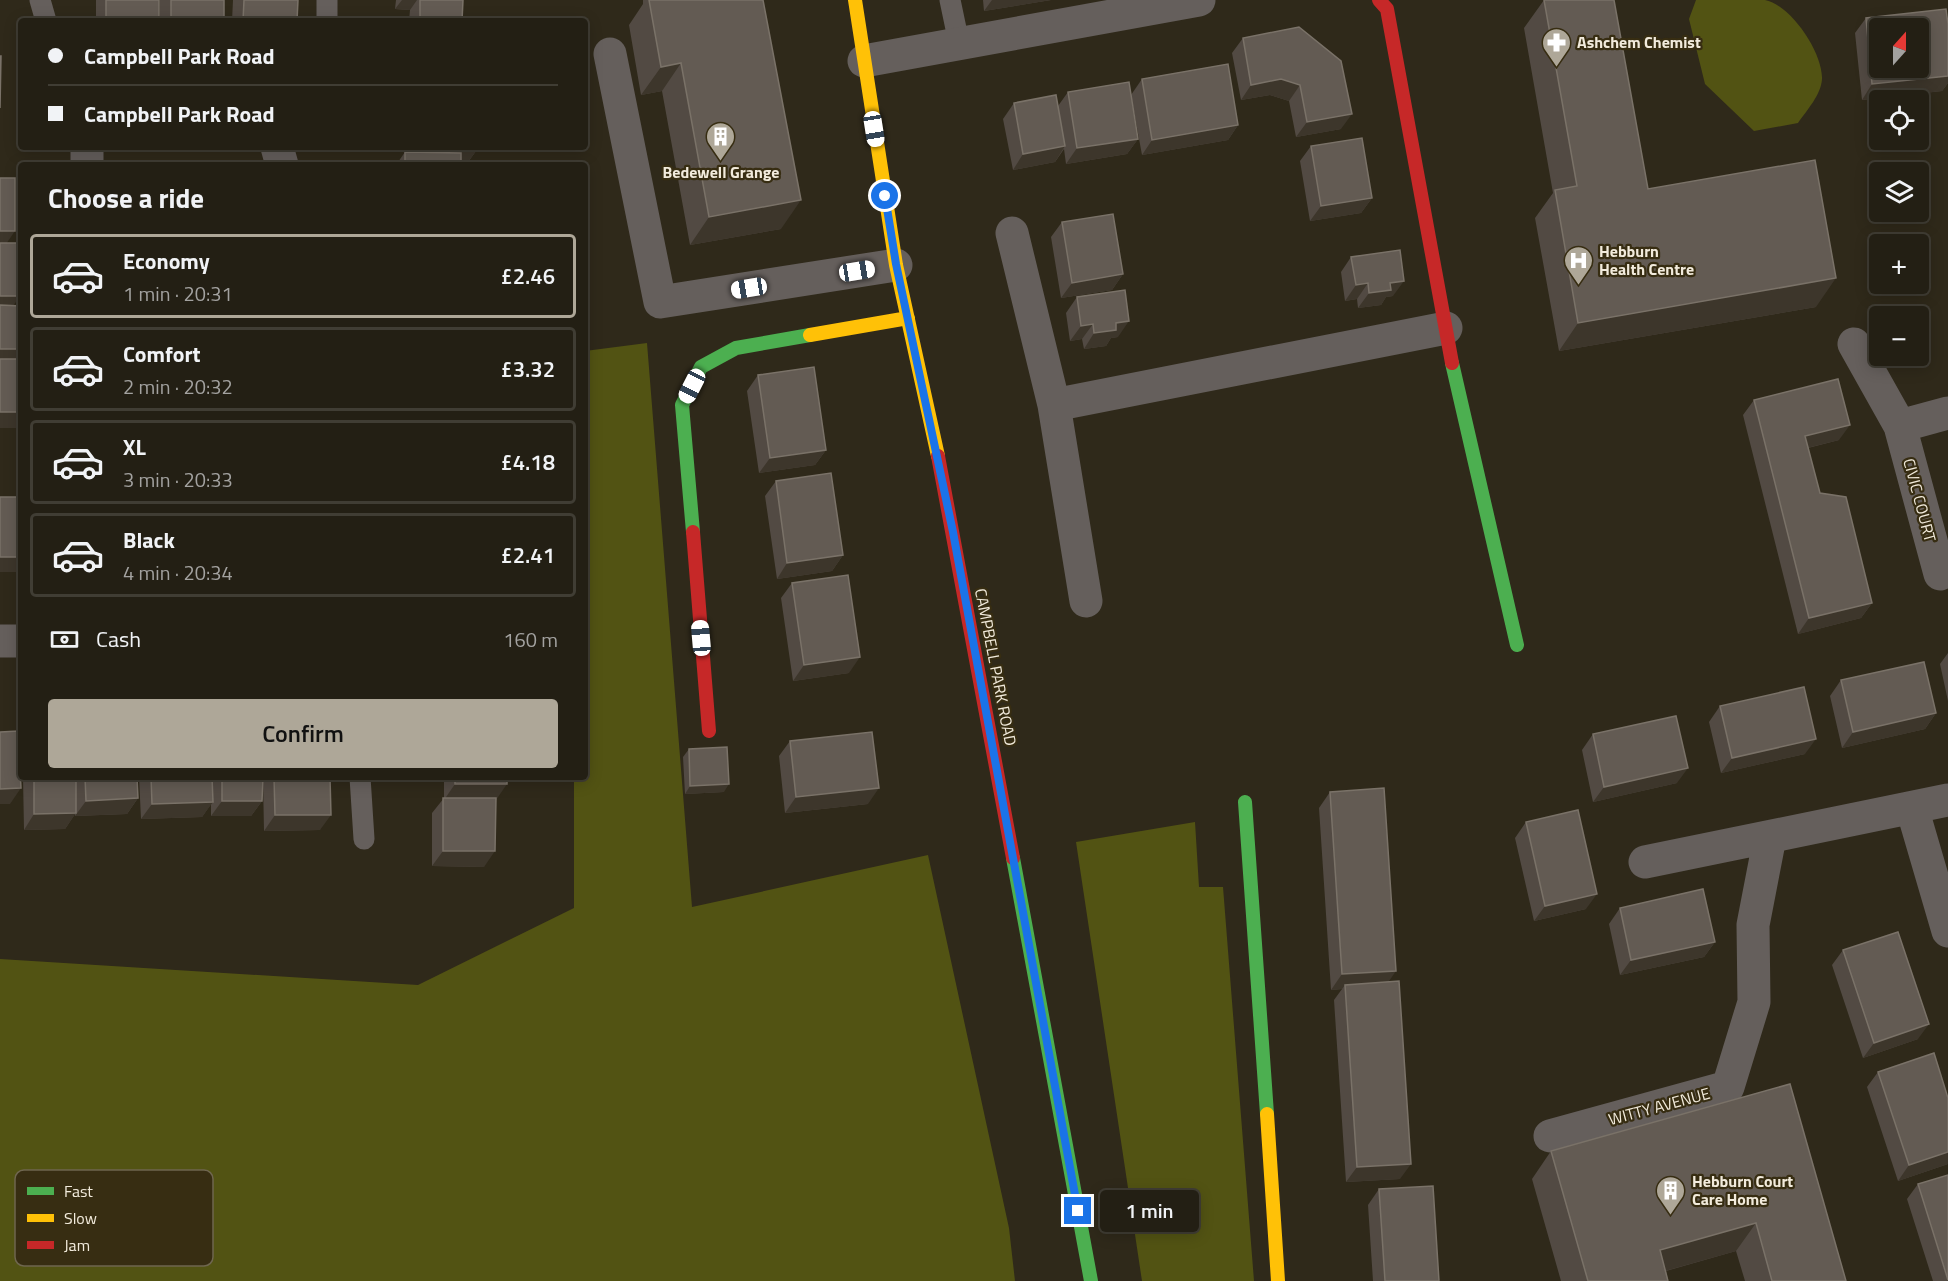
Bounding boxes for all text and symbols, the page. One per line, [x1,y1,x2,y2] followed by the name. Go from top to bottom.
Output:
[1869,18,1929,78] north arrow
[1869,18,1929,366] map controls
[1540,26,1572,68] pharmacy icon: Ashchem Chemist
[1577,30,1701,54] place label: Ashchem Chemist
[84,39,274,73] text: Campbell Park Road
[1869,90,1929,150] button: locate
[84,97,274,131] text: Campbell Park Road
[862,110,886,148] car
[705,120,737,162] building icon: Bedewell Grange
[663,160,779,184] place label: Bedewell Grange
[1869,162,1929,222] button: layers
[48,177,204,218] text: Choose a ride
[871,182,898,209] route start
[1869,234,1929,294] button: +
[1599,239,1694,281] place label: Hebburn Health Centre
[123,244,210,278] text: Economy
[1562,244,1594,286] hospital icon: Hebburn Health Centre
[51,249,105,303] icon: car
[500,259,555,293] text: £2.46
[838,259,876,283] car
[730,276,768,300] car
[123,278,233,309] text: 1 min · 20:31
[1869,306,1929,366] button: −
[123,337,201,371] text: Comfort
[51,342,105,396] icon: car
[500,352,555,386] text: £3.32
[676,366,708,406] car
[123,371,233,402] text: 2 min · 20:32
[123,430,146,464] text: XL
[51,435,105,489] icon: car
[500,445,555,479] text: £4.18
[1897,456,1943,545] street label: CIVIC COURT
[123,464,233,495] text: 3 min · 20:33
[123,523,175,557] text: Black
[51,528,105,582] icon: car
[500,538,555,572] text: £2.41
[123,557,233,588] text: 4 min · 20:34
[969,586,1023,748] street label: CAMPBELL PARK ROAD
[690,619,712,657] car
[96,622,141,656] text: Cash
[48,623,81,656] icon: cash
[503,624,558,655] text: 160 m
[48,699,558,768] button: Confirm
[1606,1081,1713,1131] street label: WITTY AVENUE
[1692,1169,1793,1211] place label: Hebburn Court Care Home
[15,1170,213,1266] legend
[1655,1174,1687,1216] building icon: Hebburn Court Care Home
[64,1179,93,1203] text: Fast
[1099,1190,1198,1232] callout: 1 min
[1125,1195,1174,1226] text: 1 min
[1064,1197,1091,1224] route end
[64,1206,97,1230] text: Slow
[64,1233,90,1257] text: Jam

